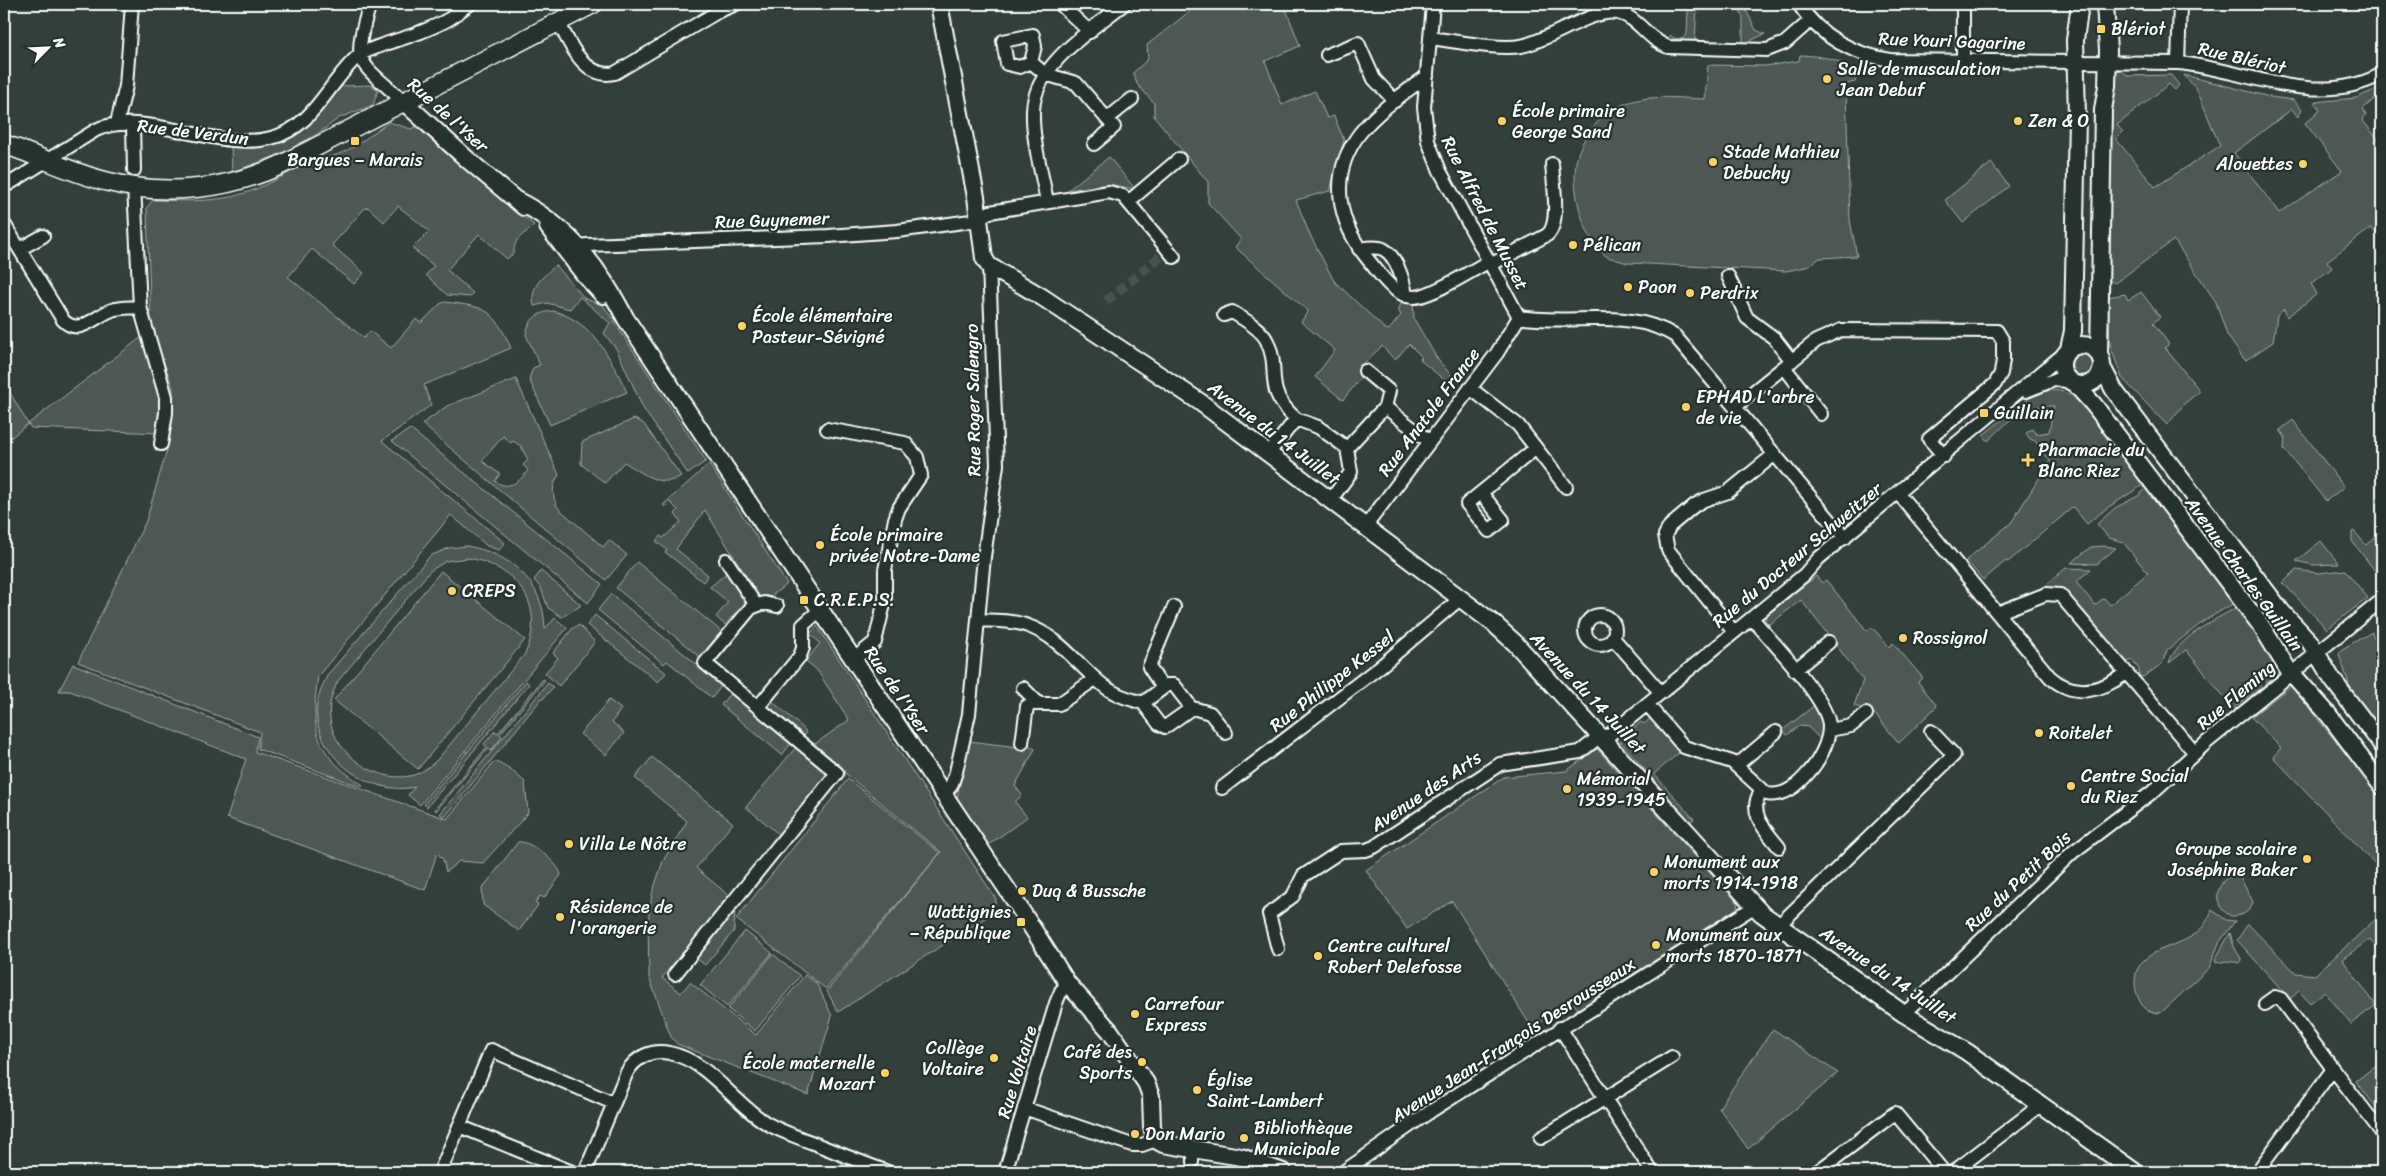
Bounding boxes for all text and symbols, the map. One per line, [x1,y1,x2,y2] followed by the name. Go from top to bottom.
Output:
[2111,13,2166,45] place label: Blériot
[22,22,72,72] north arrow
[1878,22,2026,60] street label: Rue Youri Gagarine
[2095,23,2107,35] marker: Blériot
[46,32,73,53] text: N
[2195,32,2290,84] street label: Rue Blériot
[1836,53,2001,106] place label: Salle de musculation Jean Debuf
[400,69,497,162] street label: Rue de l'Yser
[1821,73,1833,85] marker: Salle de musculation Jean Debuf
[1512,95,1625,148] place label: École primaire George Sand
[2028,105,2089,137] place label: Zen & O
[135,109,251,155] street label: Rue de Verdun
[1496,115,1508,127] marker: École primaire George Sand
[2012,115,2024,127] marker: Zen & O
[1432,130,1538,296] street label: Rue Alfred de Musset
[349,135,361,147] marker: Bargues – Marais
[1723,136,1840,189] place label: Stade Mathieu Debuchy
[287,144,423,176] place label: Bargues – Marais
[2215,148,2294,180] place label: Alouettes
[1707,156,1719,168] marker: Stade Mathieu Debuchy
[2297,158,2309,170] marker: Alouettes
[714,202,831,238] street label: Rue Guynemer
[1583,229,1641,261] place label: Pélican
[1567,239,1579,251] marker: Pélican
[1638,271,1677,303] place label: Paon
[1700,277,1759,309] place label: Perdrix
[1622,281,1634,293] marker: Paon
[1684,287,1696,299] marker: Perdrix
[752,300,893,353] place label: École élémentaire Pasteur-Sévigné
[736,320,748,332] marker: École élémentaire Pasteur-Sévigné
[956,323,990,477] street label: Rue Roger Salengro
[1369,340,1489,484] street label: Rue Anatole France
[1200,372,1348,494] street label: Avenue du 14 Juillet
[1696,381,1815,434] place label: EPHAD L'arbre de vie
[1994,397,2054,429] place label: Guillain
[1680,401,1692,413] marker: EPHAD L'arbre de vie
[1978,407,1990,419] marker: Guillain
[2038,434,2145,487] place label: Pharmacie du Blanc Riez
[2022,454,2034,466] marker: Pharmacie du Blanc Riez
[1705,473,1891,636] street label: Rue du Docteur Schweitzer
[2176,489,2312,659] street label: Avenue Charles Guillain
[829,519,980,572] place label: École primaire privée Notre-Dame
[814,539,826,551] marker: École primaire privée Notre-Dame
[462,575,516,607] place label: CREPS
[814,584,895,616] place label: C.R.E.P.S.
[446,585,458,597] marker: CREPS
[798,594,810,606] marker: C.R.E.P.S.
[1262,621,1402,740] street label: Rue Philippe Kessel
[1913,622,1988,654] place label: Rossignol
[1521,623,1655,763] street label: Avenue du 14 Juillet
[1897,632,1909,644] marker: Rossignol
[855,639,939,742] street label: Rue de l'Yser
[2189,652,2283,738] street label: Rue Fleming
[2049,717,2113,749] place label: Roitelet
[2033,727,2045,739] marker: Roitelet
[1363,741,1489,841] street label: Avenue des Arts
[2081,760,2190,813] place label: Centre Social du Riez
[1577,763,1666,816] place label: Mémorial 1939-1945
[2065,780,2077,792] marker: Centre Social du Riez
[1561,783,1573,795] marker: Mémorial 1939-1945
[1957,822,2080,939] street label: Rue du Petit Bois
[579,828,687,860] place label: Villa Le Nôtre
[2167,833,2299,886] place label: Groupe scolaire Joséphine Baker
[563,838,575,850] marker: Villa Le Nôtre
[1664,846,1798,899] place label: Monument aux morts 1914-1918
[2301,853,2313,865] marker: Groupe scolaire Joséphine Baker
[1648,866,1660,878] marker: Monument aux morts 1914-1918
[1032,875,1146,907] place label: Duq & Bussche
[1016,885,1028,897] marker: Duq & Bussche
[570,891,673,944] place label: Résidence de l'orangerie
[909,896,1012,949] place label: Wattignies – République
[554,911,566,923] marker: Résidence de l'orangerie
[1015,916,1027,928] marker: Wattignies – République
[1812,917,1964,1033] street label: Avenue du 14 Juillet
[1666,919,1802,972] place label: Monument aux morts 1870-1871
[1328,930,1462,983] place label: Centre culturel Robert Delefosse
[1650,939,1662,951] marker: Monument aux morts 1870-1871
[1384,948,1642,1132] street label: Avenue Jean-François Desrousseaux
[1312,950,1324,962] marker: Centre culturel Robert Delefosse
[1145,988,1225,1041] place label: Carrefour Express
[1129,1008,1141,1020] marker: Carrefour Express
[988,1021,1046,1122] street label: Rue Voltaire
[922,1032,984,1085] place label: Collège Voltaire
[1064,1036,1133,1089] place label: Café des Sports
[743,1047,876,1100] place label: École maternelle Mozart
[988,1052,1000,1064] marker: Collège Voltaire
[1136,1056,1148,1068] marker: Café des Sports
[1207,1064,1324,1117] place label: Église Saint-Lambert
[879,1067,891,1079] marker: École maternelle Mozart
[1191,1084,1203,1096] marker: Église Saint-Lambert
[1254,1112,1353,1165] place label: Bibliothèque Municipale
[1145,1118,1225,1150] place label: Don Mario
[1129,1128,1141,1140] marker: Don Mario
[1238,1132,1250,1144] marker: Bibliothèque Municipale

